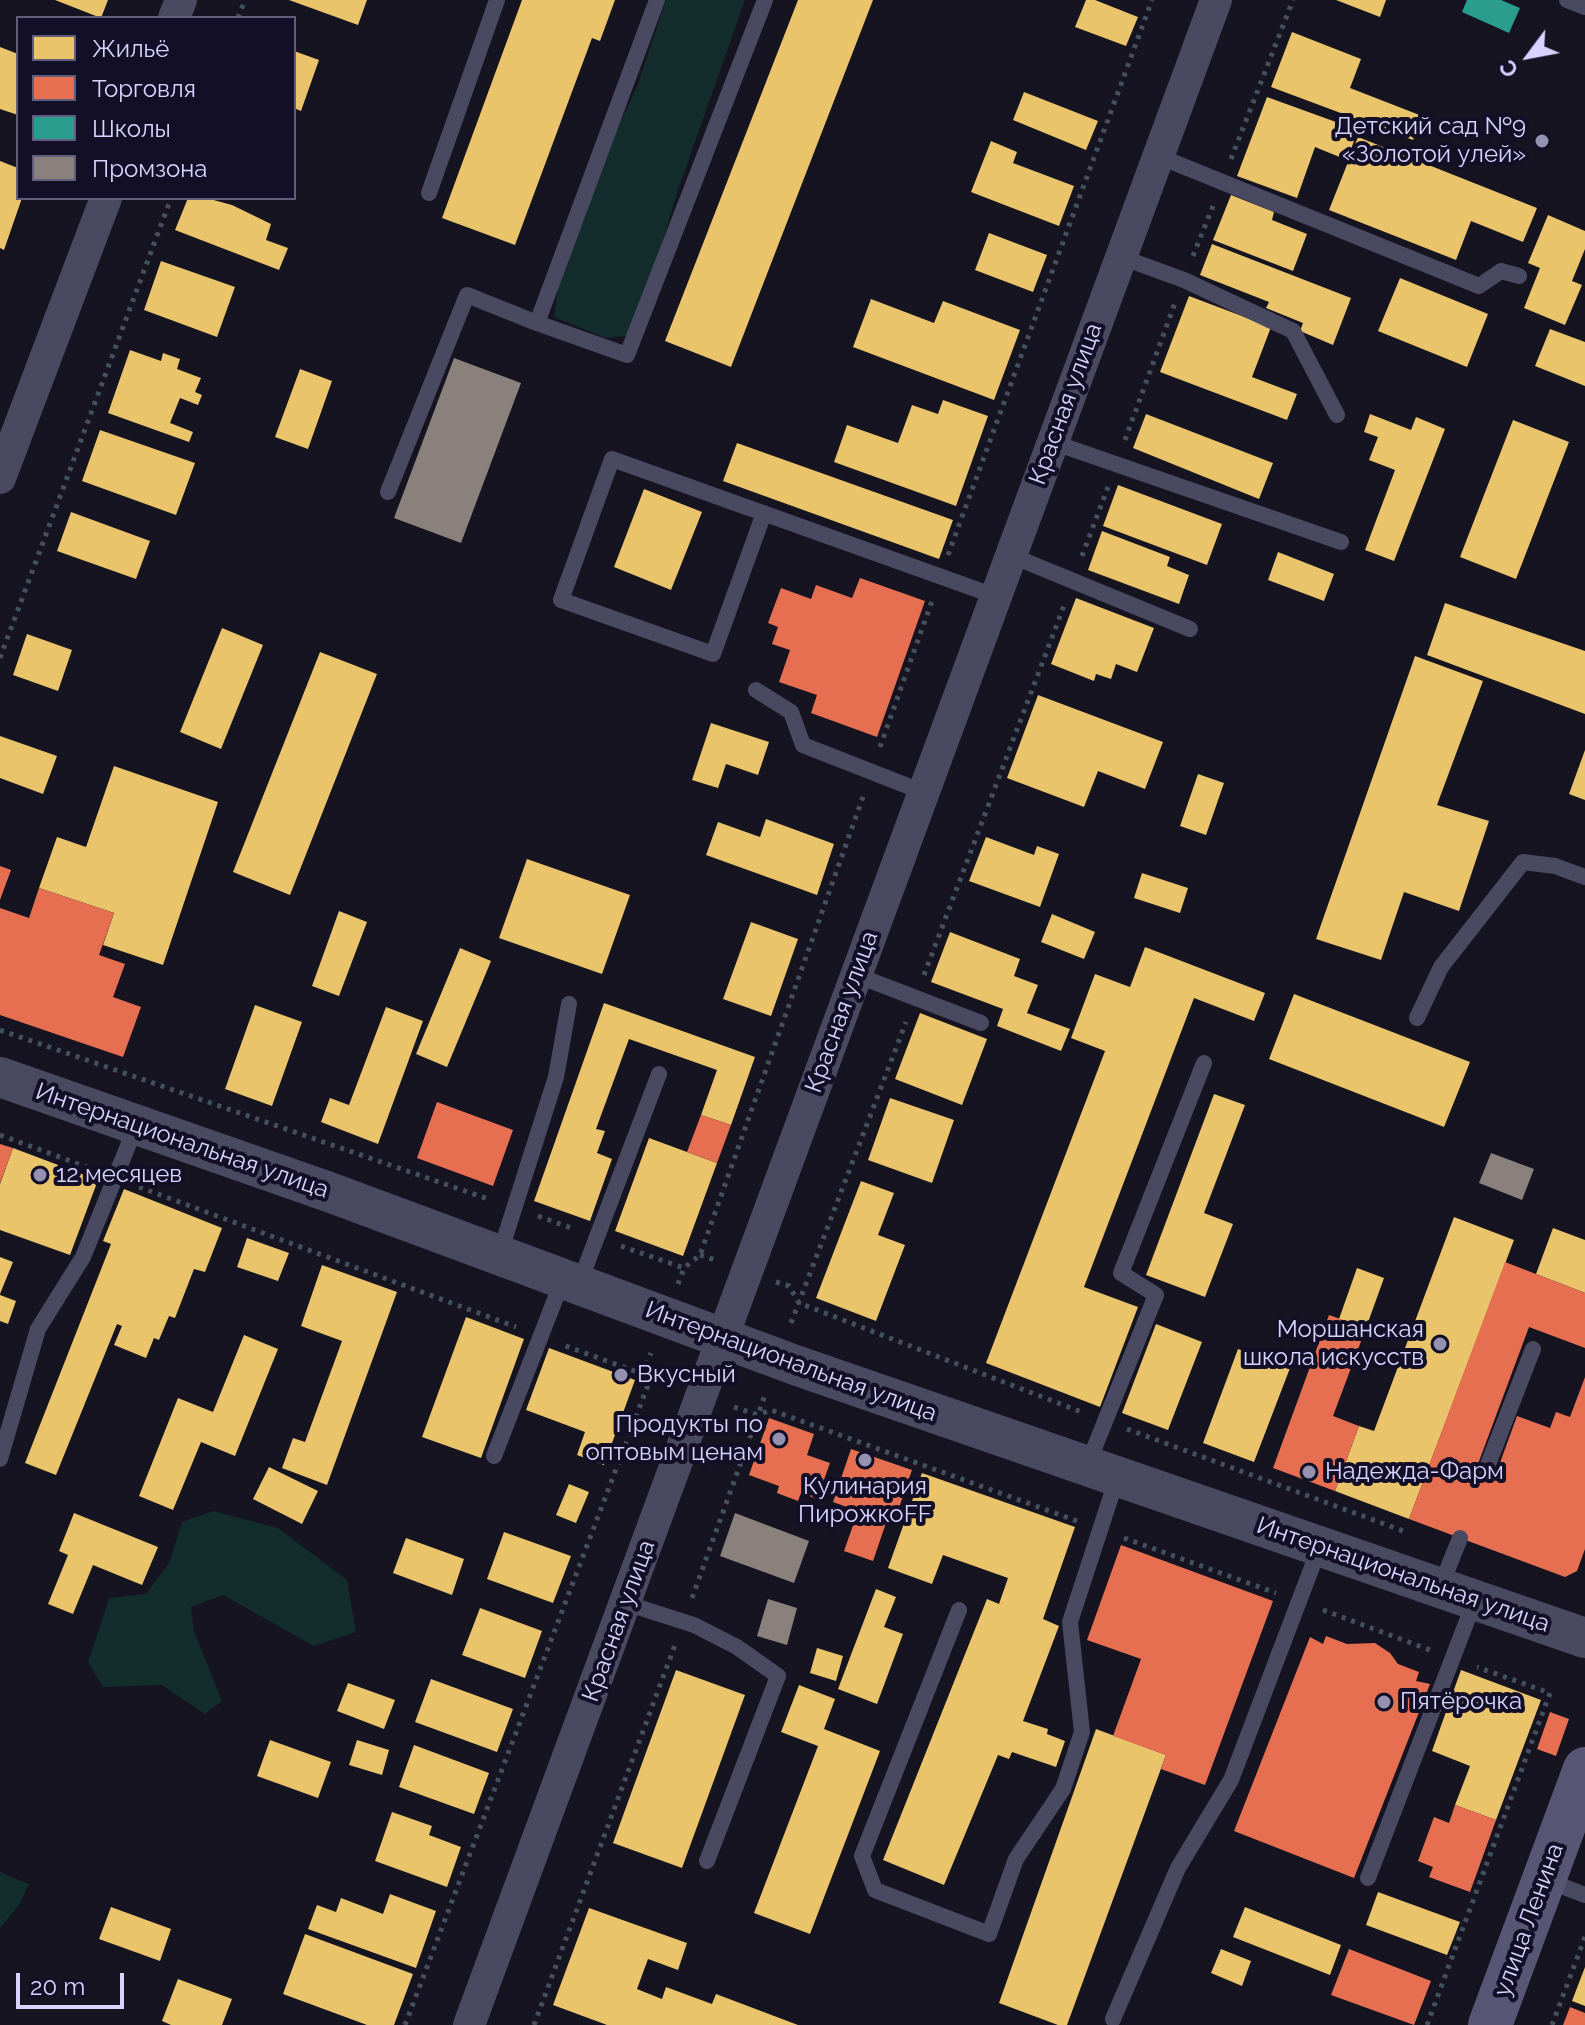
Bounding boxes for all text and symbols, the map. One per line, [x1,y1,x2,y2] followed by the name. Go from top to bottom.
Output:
[16,16,296,200] legend
[1489,16,1569,96] north arrow
[92,34,169,63] text: Жильё
[1494,55,1524,82] text: С
[92,74,196,103] text: Торговля
[1334,113,1526,169] place label: Детский сад №9 «Золотой улей»
[92,114,171,143] text: Школы
[1533,132,1551,150] marker: Детский сад №9 «Золотой улей»
[92,154,207,183] text: Промзона
[1023,319,1109,489] street label: Красная улица
[799,927,885,1097] street label: Красная улица
[32,1077,332,1205] street label: Интернациональная улица
[56,1161,182,1189] place label: 12 месяцев
[31,1166,49,1184] marker: 12 месяцев
[641,1296,941,1428] street label: Интернациональная улица
[1243,1316,1424,1372] place label: Моршанская школа искусств
[1431,1335,1449,1353] marker: Моршанская школа искусств
[637,1361,736,1389] place label: Вкусный
[612,1366,630,1384] marker: Вкусный
[585,1411,763,1467] place label: Продукты по оптовым ценам
[770,1430,788,1448] marker: Продукты по оптовым ценам
[856,1451,874,1469] marker: Кулинария ПирожкоFF
[1325,1458,1504,1486] place label: Надежда-Фарм
[1300,1463,1318,1481] marker: Надежда-Фарм
[798,1473,932,1529] place label: Кулинария ПирожкоFF
[1253,1511,1553,1639] street label: Интернациональная улица
[576,1536,662,1706] street label: Красная улица
[1400,1688,1522,1716] place label: Пятёрочка
[1375,1693,1393,1711] marker: Пятёрочка
[1488,1839,1570,2001] street label: улица Ленина
[20,1957,128,2007] scale bar
[30,1972,85,2001] text: 20 m

